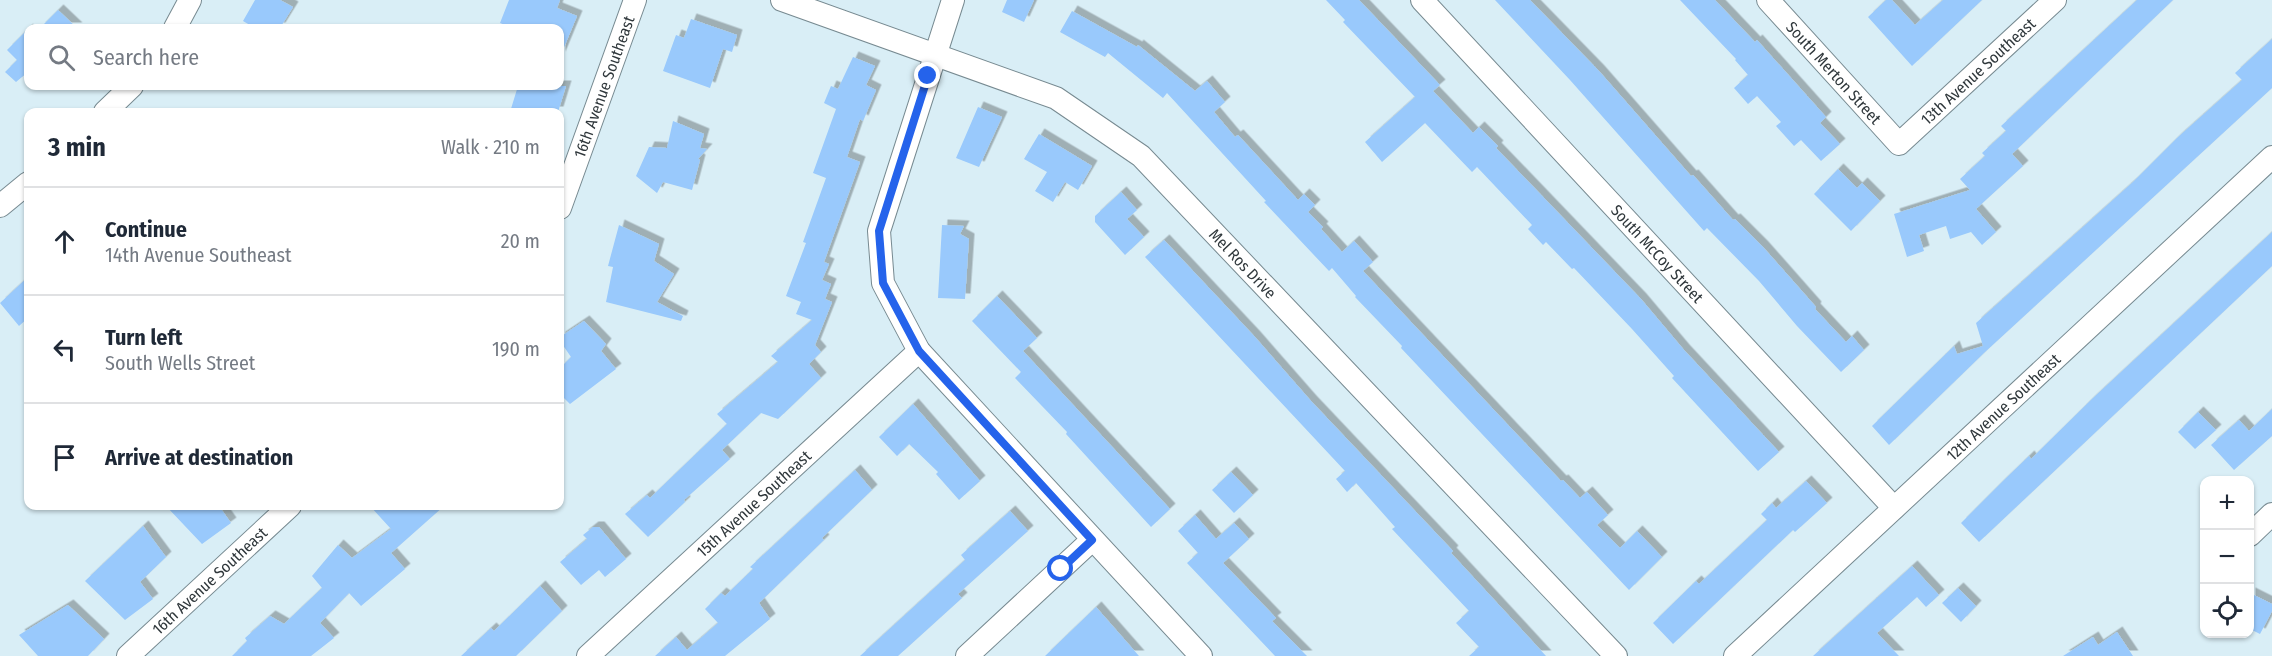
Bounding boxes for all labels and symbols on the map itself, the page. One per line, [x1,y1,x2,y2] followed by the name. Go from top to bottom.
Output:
[569,12,638,160] street label: 16th Avenue Southeast
[1917,13,2040,129] street label: 13th Avenue Southeast
[1782,17,1886,128] street label: South Merton Street
[914,62,940,88] route end
[1607,201,1708,307] street label: South McCoy Street
[1206,225,1281,302] street label: Mel Ros Drive
[1942,349,2065,464] street label: 12th Avenue Southeast
[692,446,815,561] street label: 15th Avenue Southeast
[148,522,271,638] street label: 16th Avenue Southeast
[1047,555,1073,581] route start

